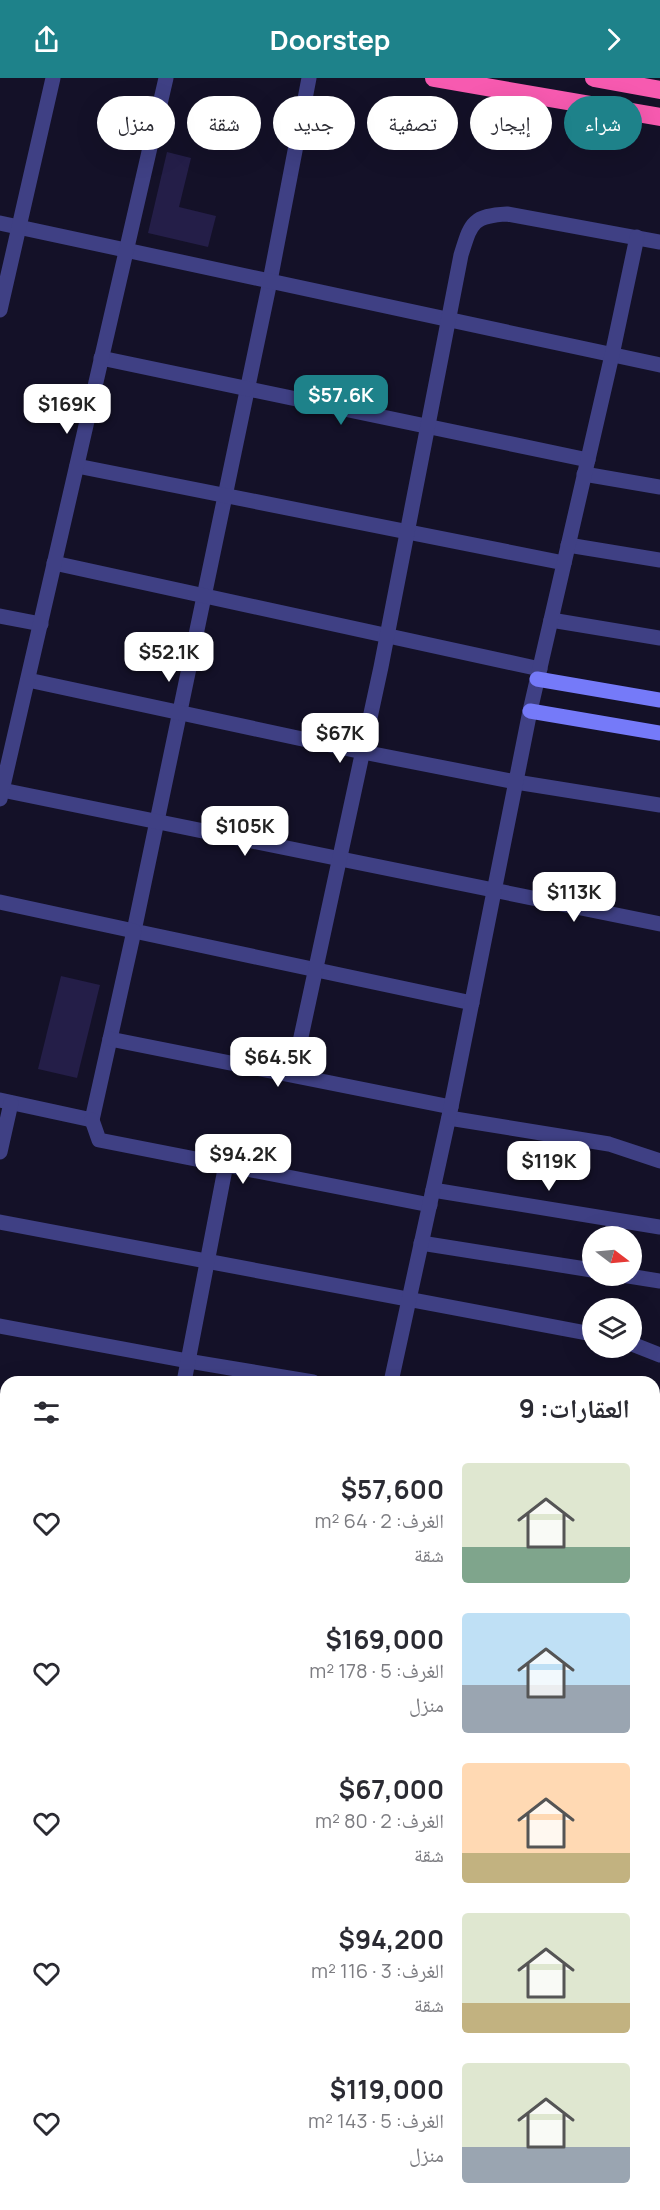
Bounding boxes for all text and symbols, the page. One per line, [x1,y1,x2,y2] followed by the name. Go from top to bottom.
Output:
[270,21,390,58] text: Doorstep
[30,23,63,56] icon: share
[597,23,630,56] icon: forward
[97,96,175,150] chip: منزل
[187,96,261,150] chip: شقة
[273,96,355,150] chip: جديد
[367,96,458,150] chip: تصفية
[470,96,552,150] chip: إيجار
[564,96,642,150] chip: شراء
[292,375,390,426] pin: $57.6K
[308,381,374,408] text: $57.6K
[25,384,109,435] pin: $169K
[38,390,96,417] text: $169K
[120,632,218,683] pin: $52.1K
[138,638,200,665] text: $52.1K
[304,713,376,764] pin: $67K
[316,719,364,746] text: $67K
[203,806,287,857] pin: $105K
[215,812,275,839] text: $105K
[532,872,616,923] pin: $113K
[547,878,601,905] text: $113K
[229,1037,327,1088] pin: $64.5K
[244,1043,312,1070] text: $64.5K
[194,1134,292,1185] pin: $94.2K
[209,1140,277,1167] text: $94.2K
[507,1141,591,1192] pin: $119K
[521,1147,577,1174] text: $119K
[582,1226,642,1286] north arrow
[582,1226,642,1358] map controls
[582,1298,642,1358] button: layers
[519,1390,630,1426] text: العقارات: 9
[30,1396,63,1429] icon: filters
[341,1471,444,1507] text: $57,600
[510,1487,582,1559] icon: home
[30,1507,63,1540] icon: heart
[315,1507,444,1534] text: الغرف: 2 · 64 m²
[414,1541,444,1568] text: شقة
[326,1621,444,1657] text: $169,000
[510,1637,582,1709] icon: home
[30,1657,63,1690] icon: heart
[309,1657,444,1684] text: الغرف: 5 · 178 m²
[409,1691,444,1718] text: منزل
[339,1771,444,1807] text: $67,000
[510,1787,582,1859] icon: home
[30,1807,63,1840] icon: heart
[315,1807,444,1834] text: الغرف: 2 · 80 m²
[414,1841,444,1868] text: شقة
[339,1921,444,1957] text: $94,200
[510,1937,582,2009] icon: home
[30,1957,63,1990] icon: heart
[311,1957,444,1984] text: الغرف: 3 · 116 m²
[414,1991,444,2018] text: شقة
[330,2071,444,2107] text: $119,000
[510,2087,582,2159] icon: home
[30,2107,63,2140] icon: heart
[308,2107,444,2134] text: الغرف: 5 · 143 m²
[409,2141,444,2168] text: منزل

